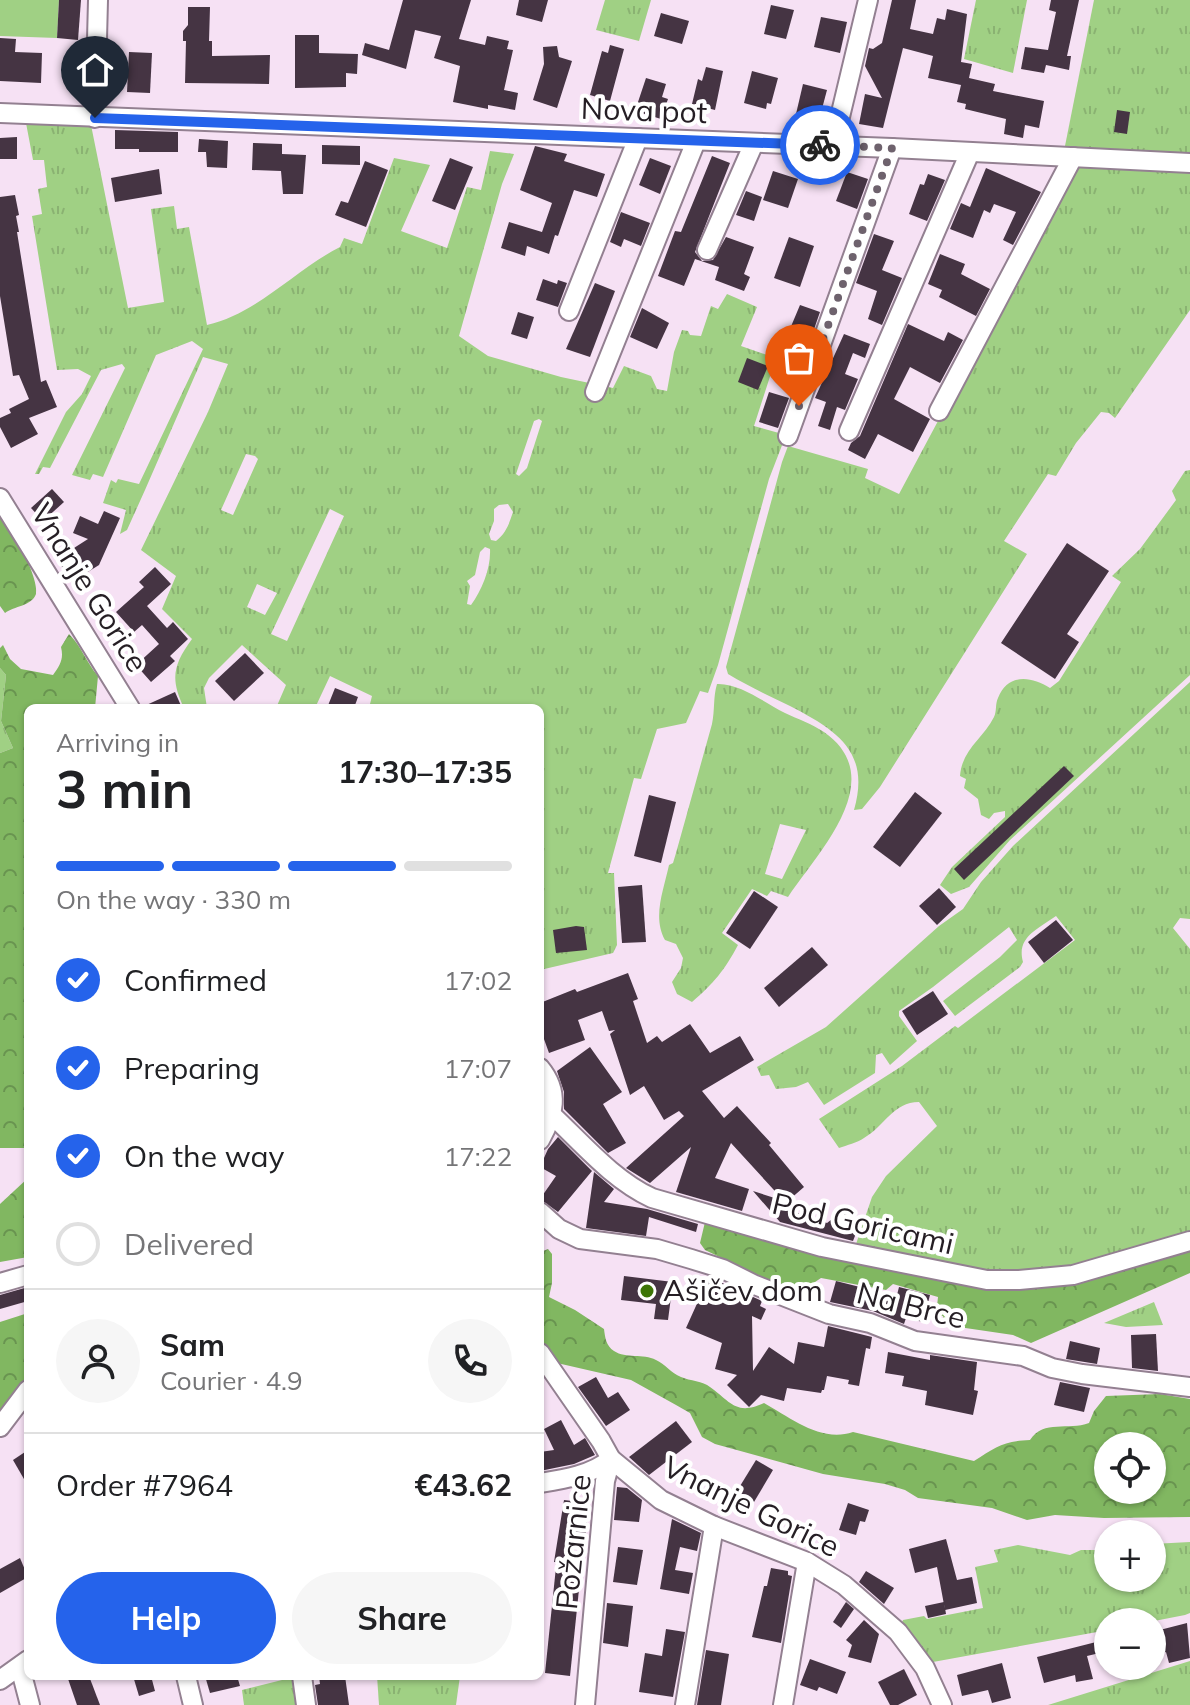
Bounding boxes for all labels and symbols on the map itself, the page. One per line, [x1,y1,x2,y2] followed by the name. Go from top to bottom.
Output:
[61,36,129,118] pin
[580,89,708,131] street label: Nova pot
[780,105,860,185] courier
[765,324,833,406] pin
[23,496,157,679] street label: Vnanje Gorice
[769,1184,958,1262] street label: Pod Goricami
[663,1271,823,1309] place label: Ašičev dom
[853,1273,969,1337] street label: Na Brce
[638,1282,656,1300] marker: Ašičev dom
[657,1447,846,1565] street label: Vnanje Gorice
[547,1472,599,1611] street label: Požarnice

